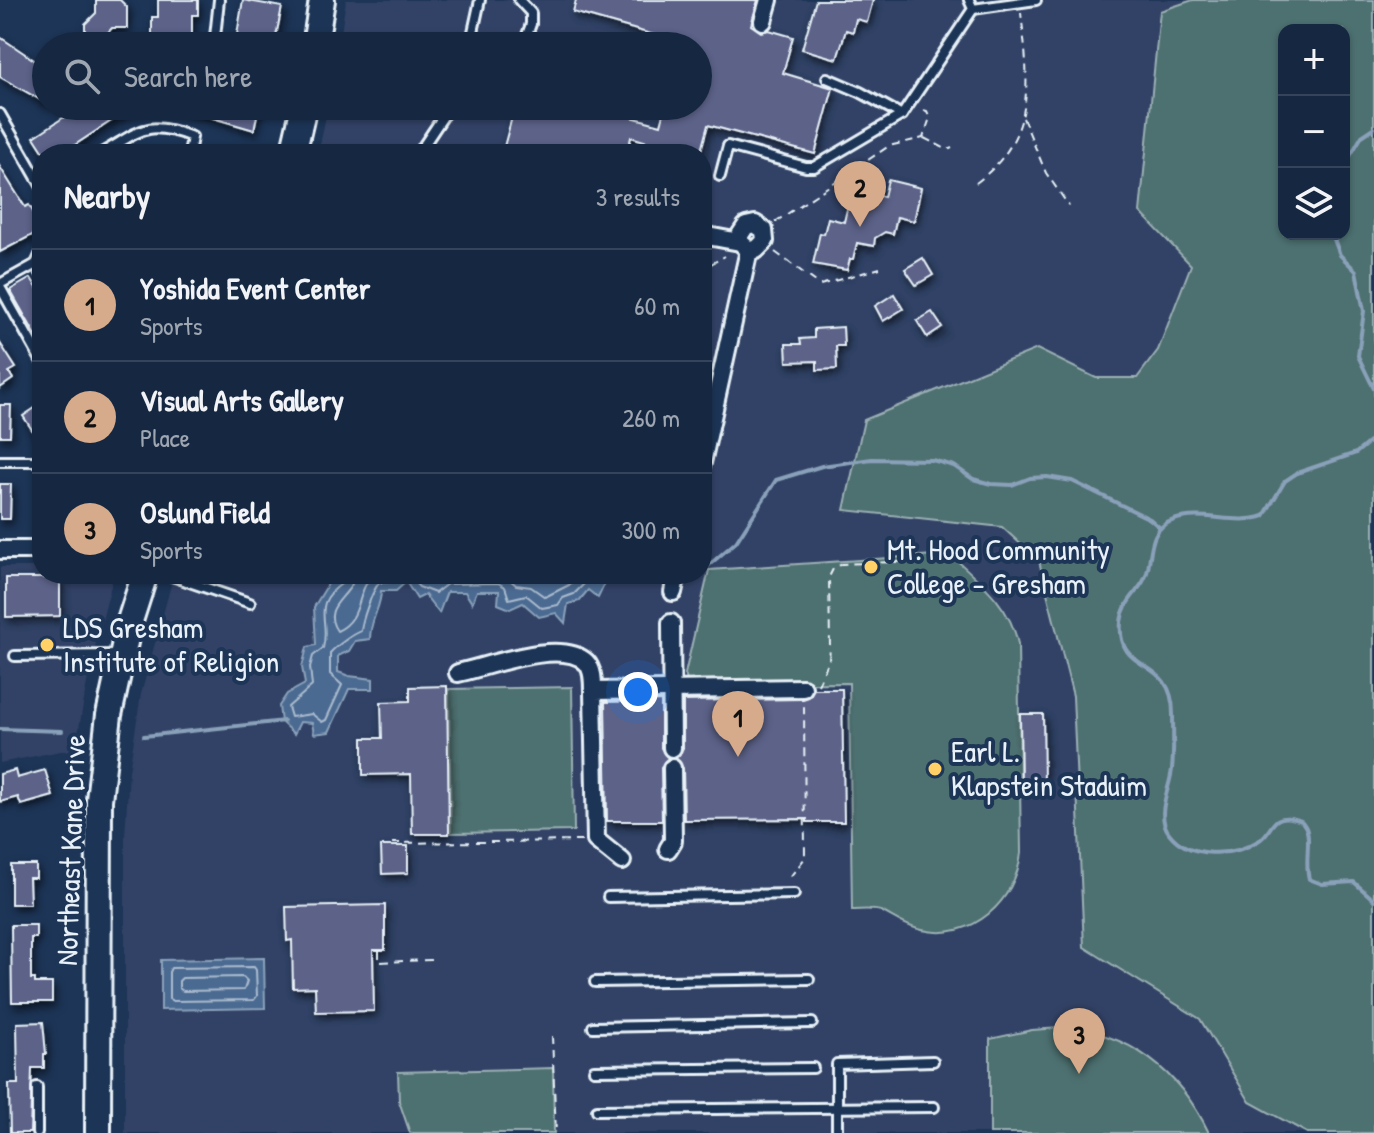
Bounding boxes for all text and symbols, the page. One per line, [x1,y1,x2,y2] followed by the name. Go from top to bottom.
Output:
[1278,24,1350,240] map controls
[1278,24,1350,96] button: +
[32,32,712,120] search box
[60,54,104,98] icon: search
[124,56,252,96] text: Search here
[1278,96,1350,168] button: −
[834,161,886,227] pin: 2
[1278,168,1350,240] button: layers
[64,173,150,219] text: Nearby
[596,179,680,214] text: 3 results
[140,268,370,308] text: Yoshida Event Center
[85,288,95,323] text: 1
[634,288,680,323] text: 60 m
[140,308,203,343] text: Sports
[140,380,344,420] text: Visual Arts Gallery
[84,400,96,435] text: 2
[622,400,680,435] text: 260 m
[140,420,190,455] text: Place
[140,492,270,532] text: Oslund Field
[84,512,96,547] text: 3
[621,512,680,547] text: 300 m
[887,529,1110,603] place label: Mt. Hood Community College - Gresham
[140,532,203,567] text: Sports
[862,558,880,576] marker: Mt. Hood Community College - Gresham
[63,607,279,681] place label: LDS Gresham Institute of Religion
[38,636,56,654] marker: LDS Gresham Institute of Religion
[618,672,658,712] your location
[712,691,764,757] pin: 1
[951,731,1147,805] place label: Earl L. Klapstein Staduim
[46,734,94,966] street label: Northeast Kane Drive
[926,760,944,778] marker: Earl L. Klapstein Staduim
[1053,1008,1105,1074] pin: 3

